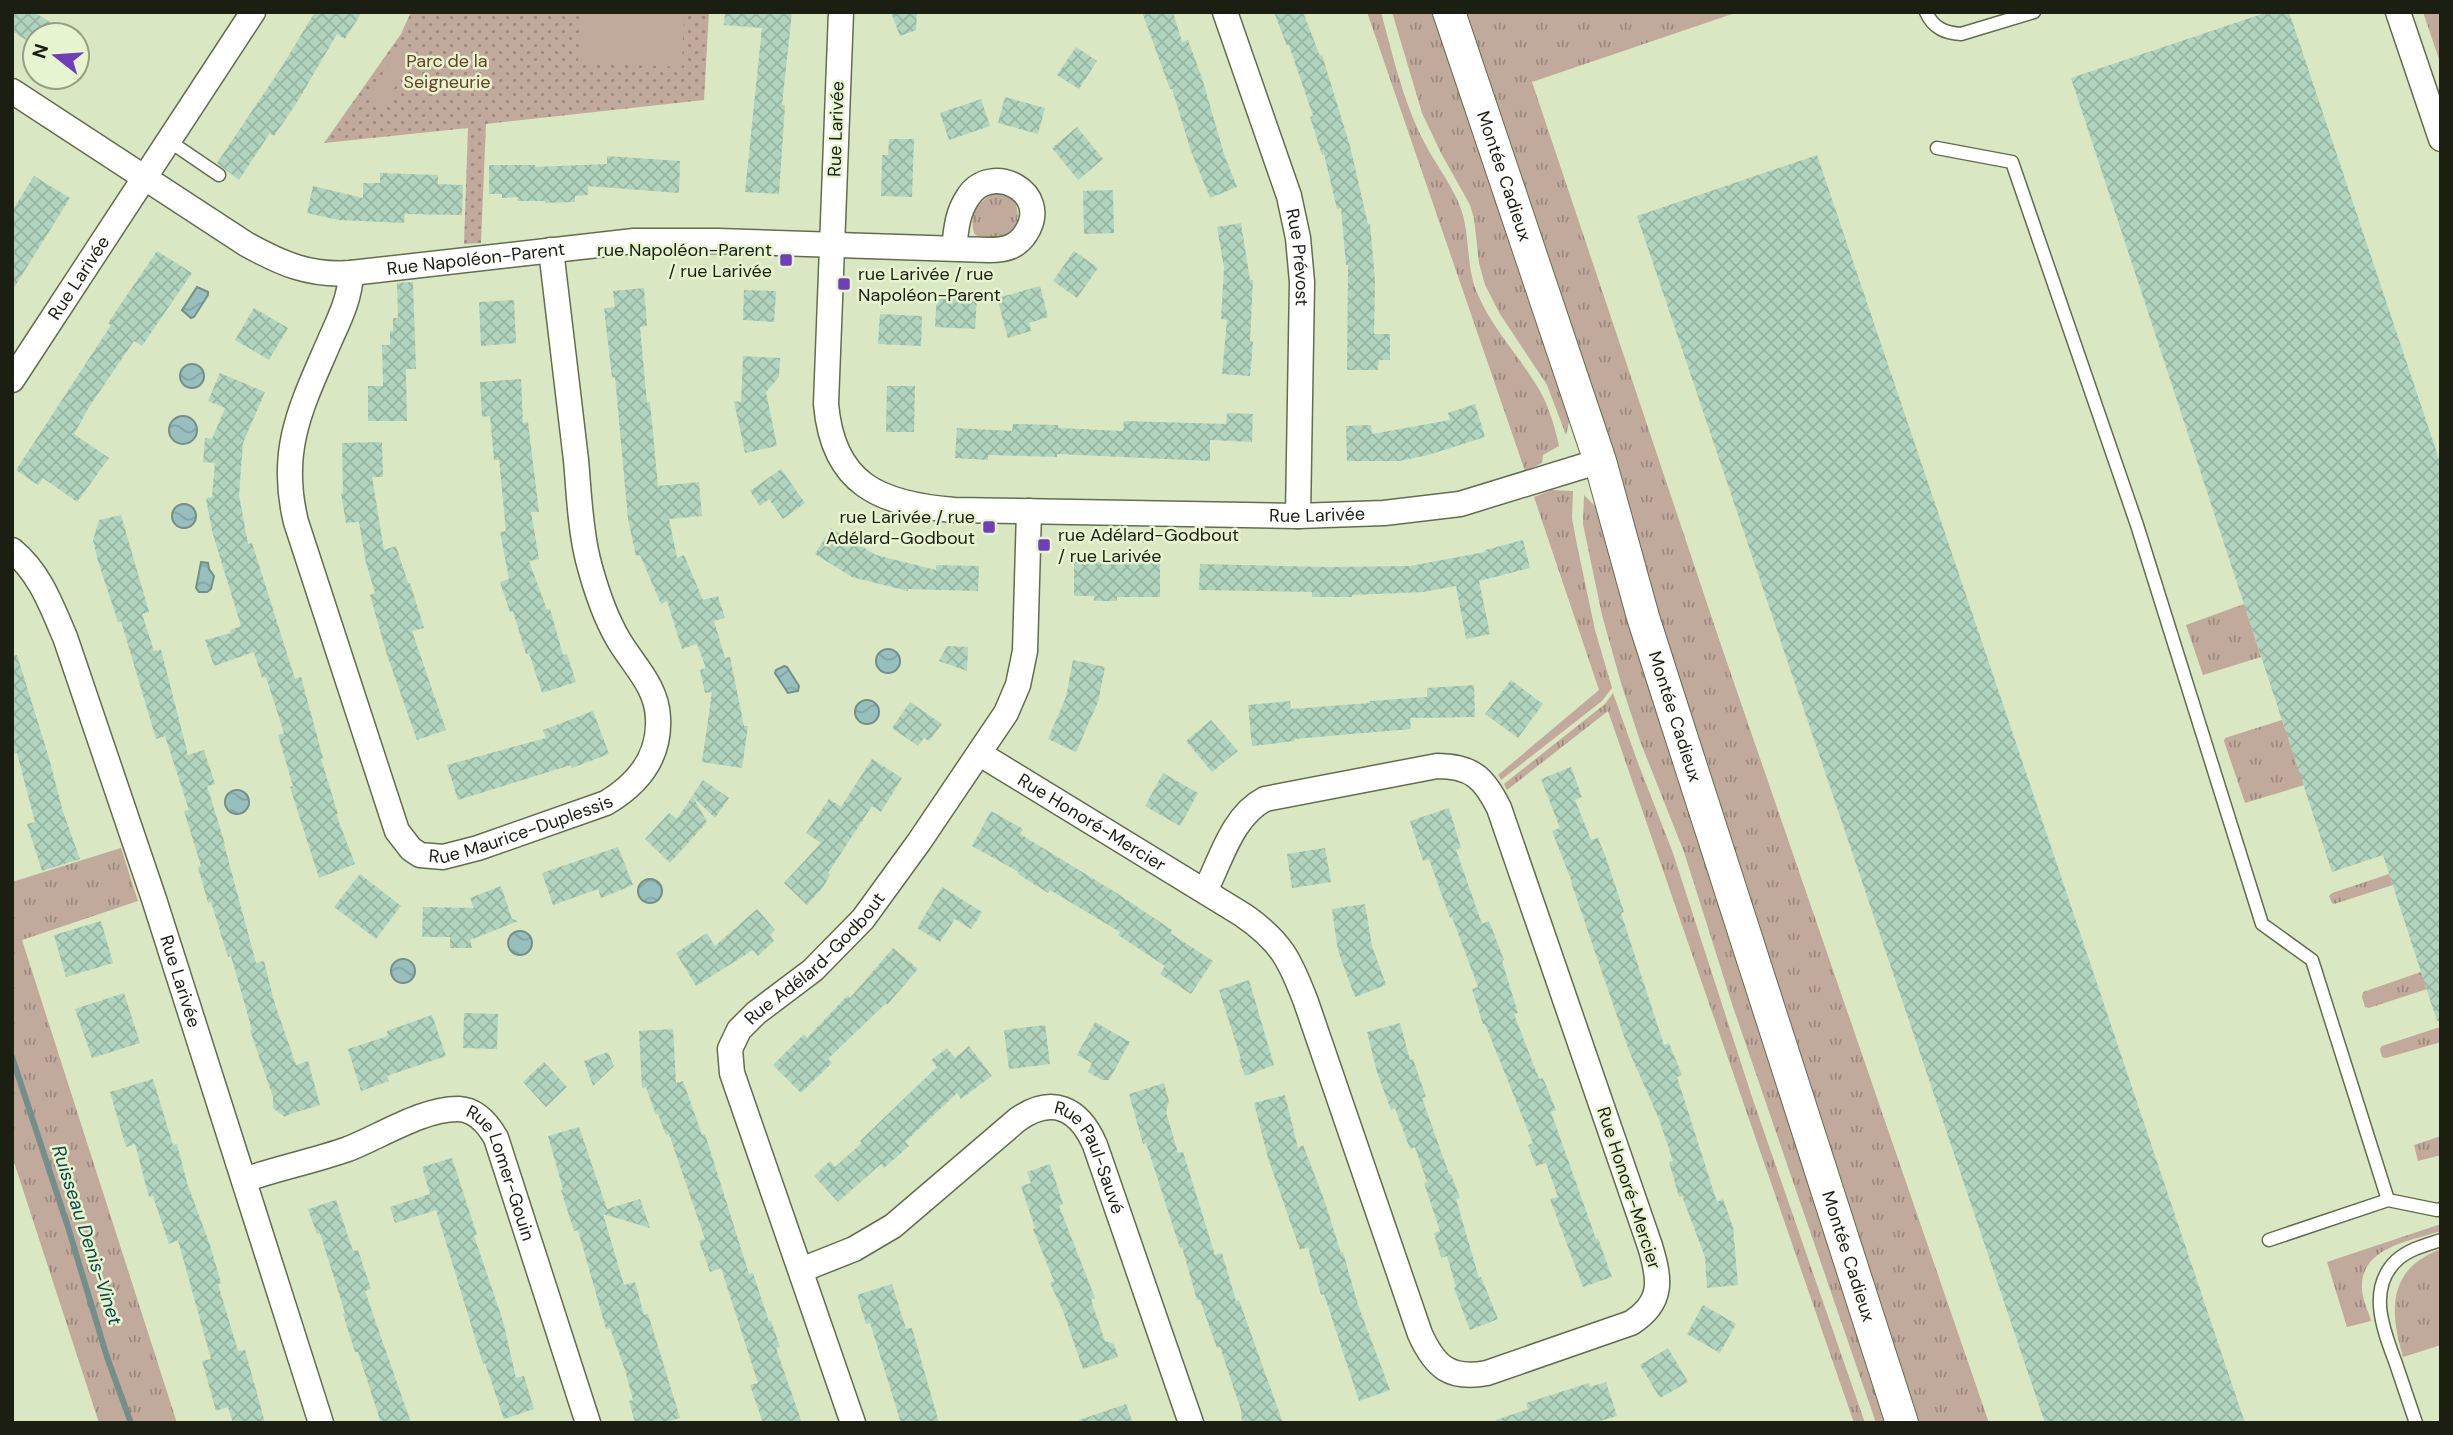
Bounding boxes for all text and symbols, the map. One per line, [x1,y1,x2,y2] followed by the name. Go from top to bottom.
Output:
[21,21,91,91] north arrow
[26,41,54,61] text: N
[403,49,491,94] park label: Parc de la Seigneurie
[822,81,850,177] street label: Rue Larivée
[1471,108,1537,244] street label: Montée Cadieux
[1280,206,1314,306] street label: Rue Prévost
[43,231,115,325] street label: Rue Larivée
[386,237,566,281] street label: Rue Napoléon-Parent
[597,238,772,283] place label: rue Napoléon-Parent / rue Larivée
[778,252,794,268] marker: rue Napoléon-Parent / rue Larivée
[858,262,1001,307] place label: rue Larivée / rue Napoléon-Parent
[836,276,852,292] marker: rue Larivée / rue Napoléon-Parent
[1269,502,1365,528] street label: Rue Larivée
[826,505,975,550] place label: rue Larivée / rue Adélard-Godbout
[981,519,997,535] marker: rue Larivée / rue Adélard-Godbout
[1058,523,1239,568] place label: rue Adélard-Godbout / rue Larivée
[1036,537,1052,553] marker: rue Adélard-Godbout / rue Larivée
[1643,648,1707,785] street label: Montée Cadieux
[1013,768,1171,877] street label: Rue Honoré-Mercier
[428,789,618,869] street label: Rue Maurice-Duplessis
[739,887,891,1030] street label: Rue Adélard-Godbout
[154,932,206,1031] street label: Rue Larivée
[1052,1095,1130,1217] street label: Rue Paul-Sauvé
[462,1099,540,1244] street label: Rue Lomer-Gouin
[1591,1104,1667,1273] street label: Rue Honoré-Mercier
[46,1142,128,1329] water label: Ruisseau Denis-Vinet
[1816,1188,1881,1325] street label: Montée Cadieux

